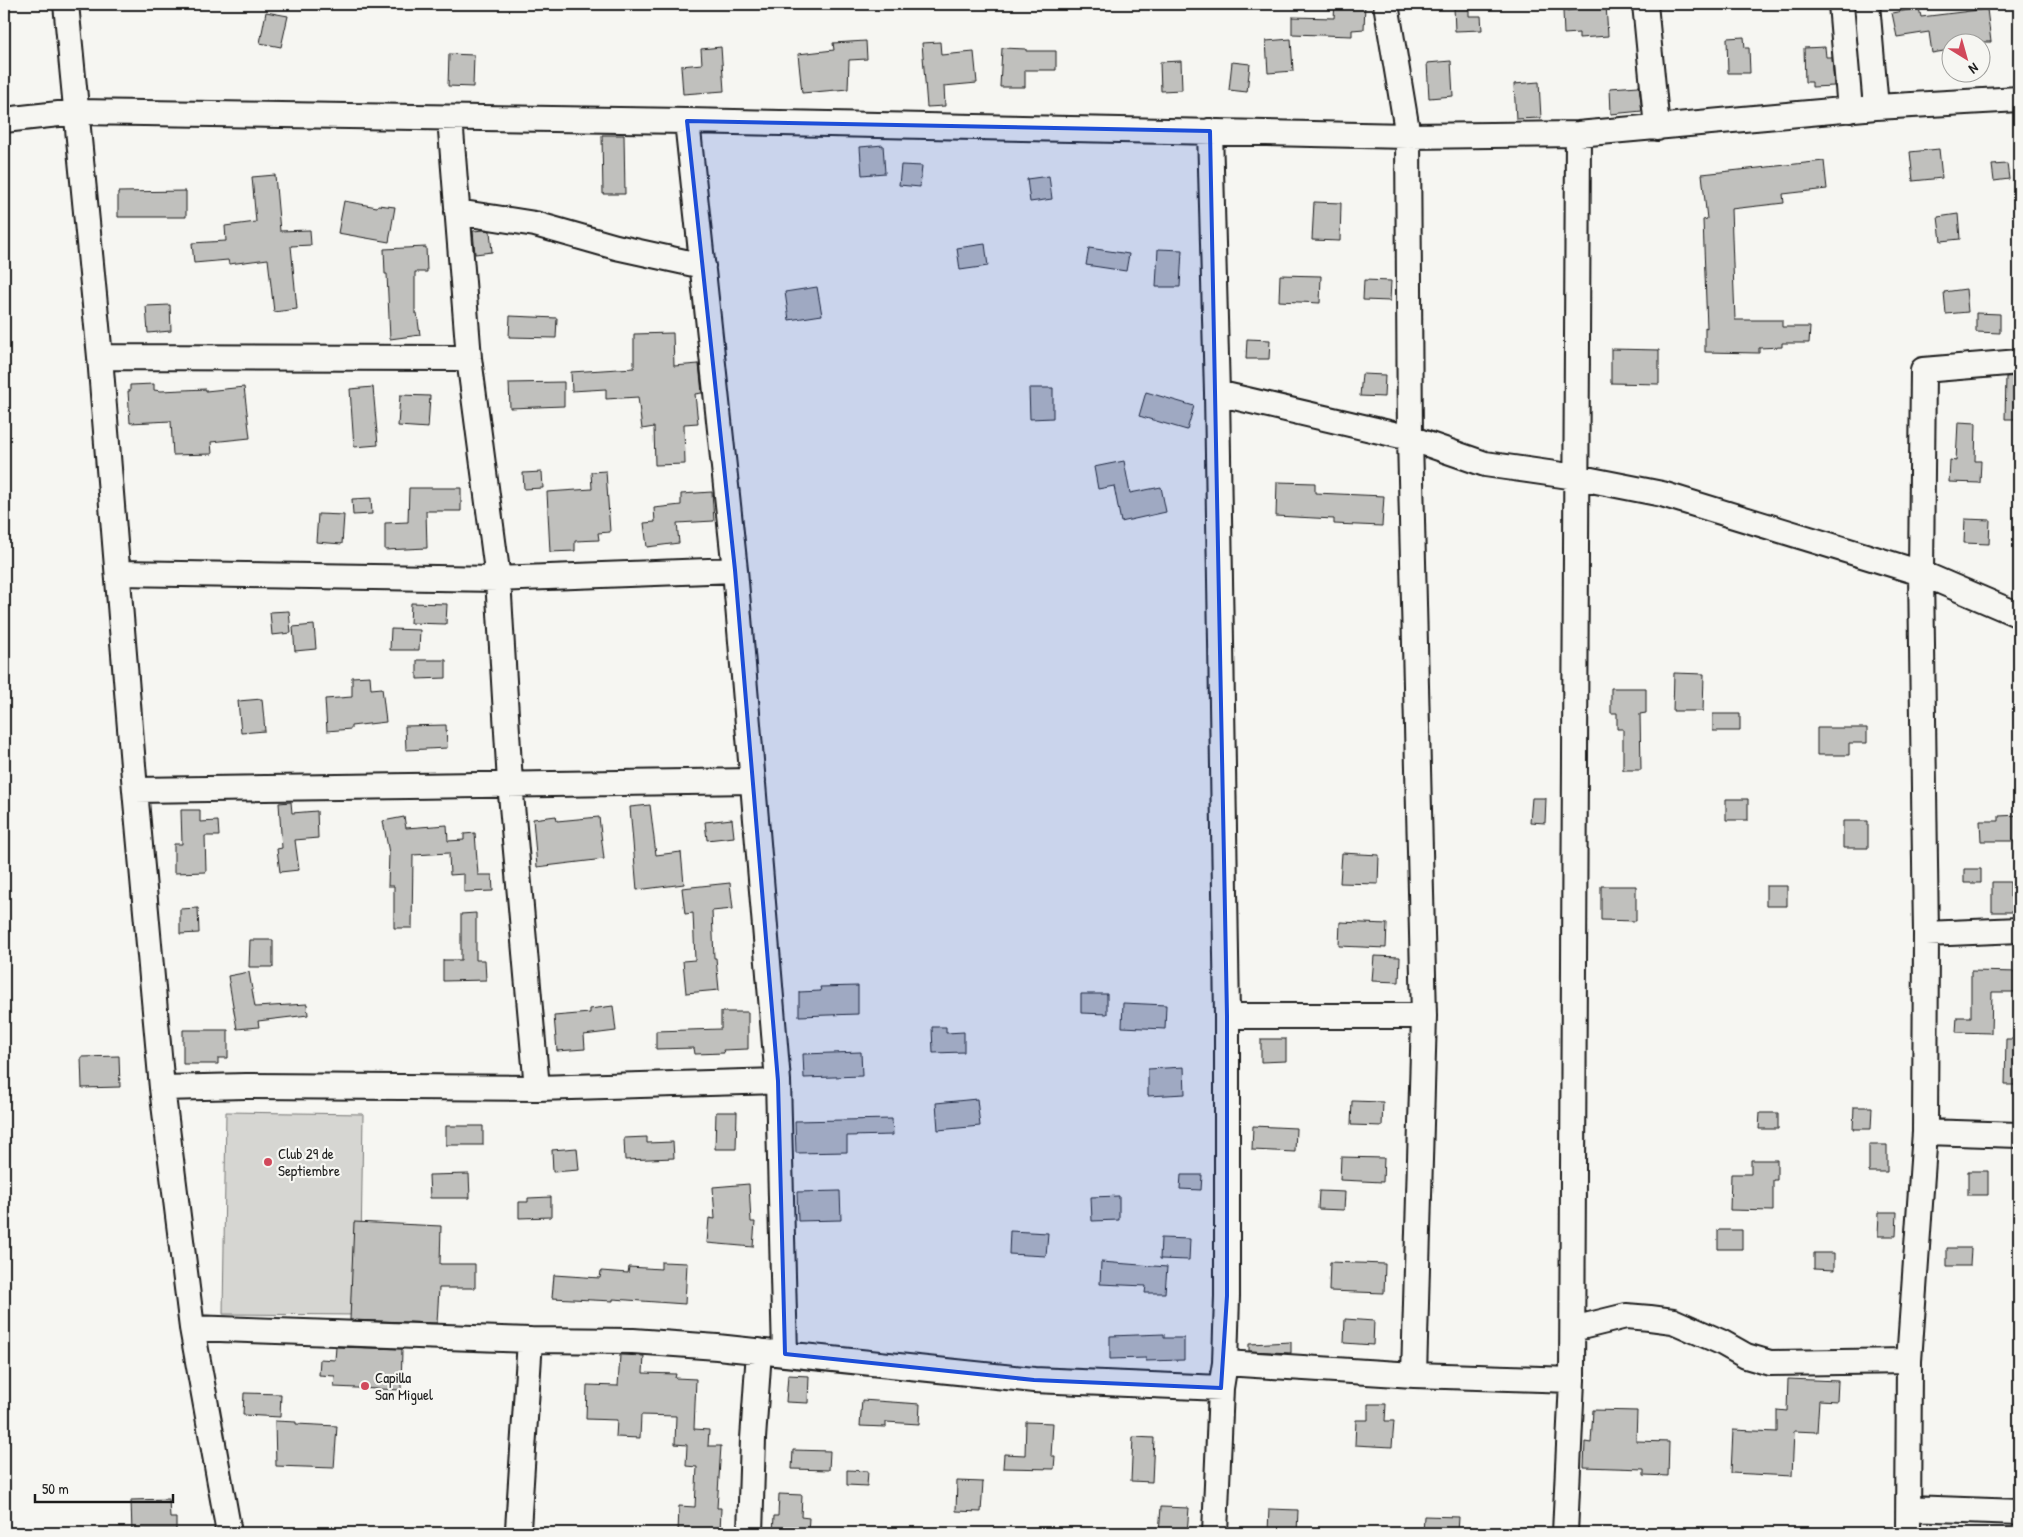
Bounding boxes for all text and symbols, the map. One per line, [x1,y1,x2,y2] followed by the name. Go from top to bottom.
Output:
[1940,32,1990,82] north arrow
[1965,59,1983,79] text: N
[278,1143,340,1181] place label: Club 29 de Septiembre
[262,1156,274,1168] marker: Club 29 de Septiembre
[375,1367,433,1405] place label: Capilla San Miguel
[359,1380,371,1392] marker: Capilla San Miguel
[35,1472,172,1504] scale bar
[42,1478,69,1499] text: 50 m

